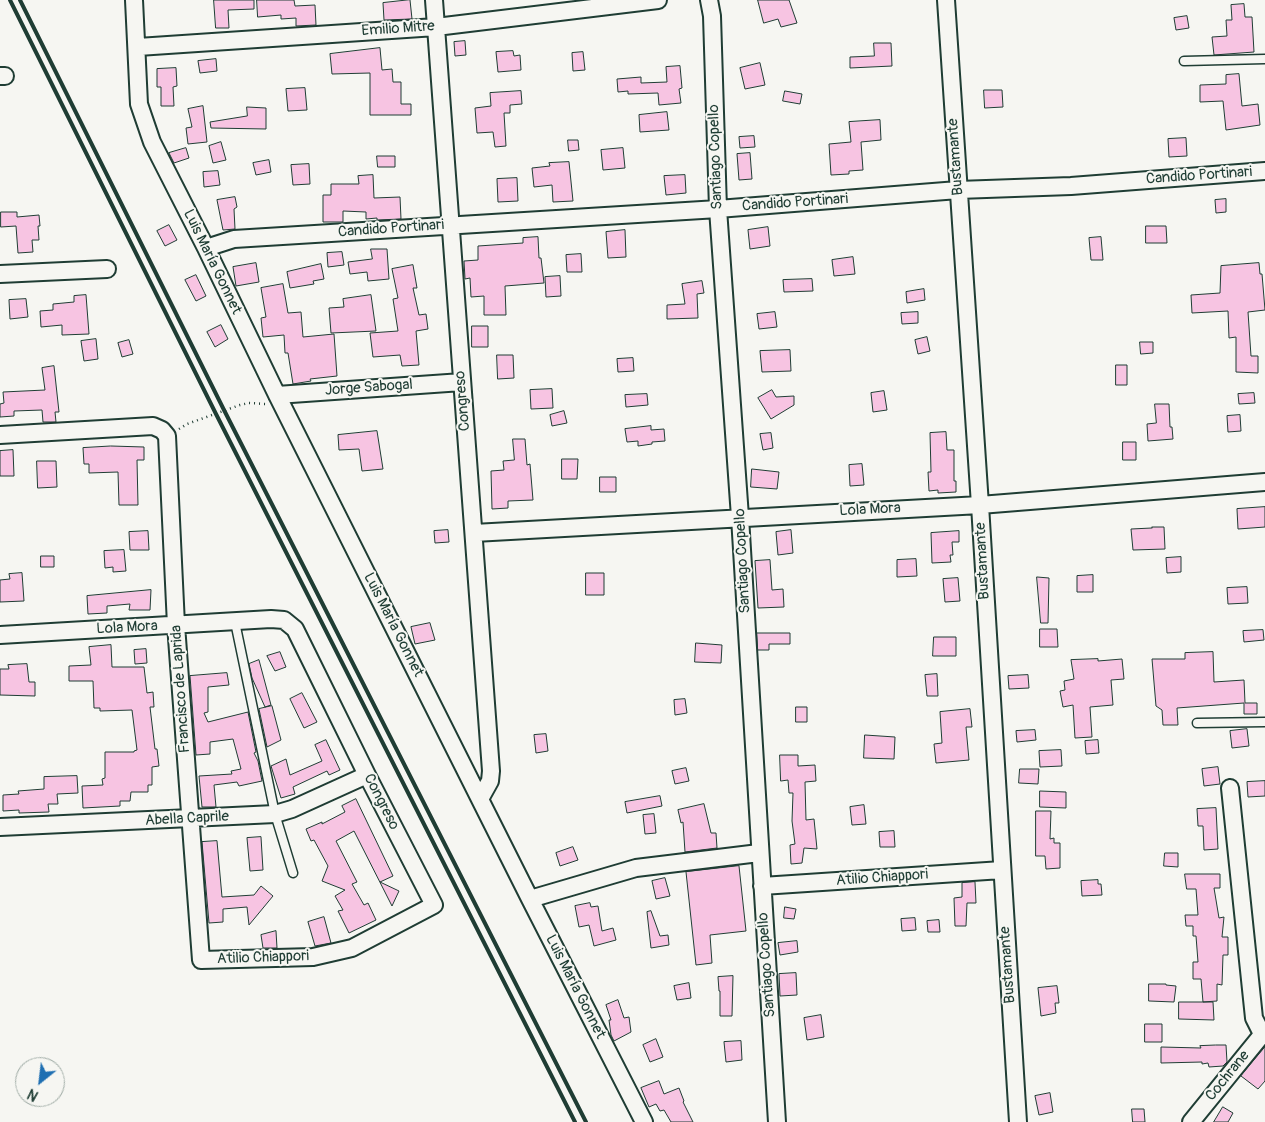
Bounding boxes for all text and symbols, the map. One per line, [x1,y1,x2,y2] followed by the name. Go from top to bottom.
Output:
[361,17,435,41] street label: Emilio Mitre
[705,104,727,210] street label: Santiago Copello
[944,118,968,196] street label: Bustamante
[1145,163,1253,189] street label: Candido Portinari
[741,190,849,216] street label: Candido Portinari
[179,207,245,317] street label: Luis María Gonnet
[337,216,445,242] street label: Candido Portinari
[451,370,475,432] street label: Congreso
[324,376,414,400] street label: Jorge Sabogal
[839,499,901,521] street label: Lola Mora
[731,508,755,614] street label: Santiago Copello
[972,522,994,600] street label: Bustamante
[359,570,427,680] street label: Luis María Gonnet
[96,617,158,639] street label: Lola Mora
[168,624,194,754] street label: Francisco de Laprida
[359,771,403,833] street label: Congreso
[145,808,229,830] street label: Abella Caprile
[835,866,929,890] street label: Atilio Chiappori
[754,912,780,1018] street label: Santiago Copello
[996,926,1020,1004] street label: Bustamante
[541,932,609,1042] street label: Luis María Gonnet
[217,947,309,969] street label: Atilio Chiappori
[1202,1047,1254,1105] street label: Cochrane
[15,1057,65,1107] north arrow
[25,1085,41,1104] text: N

